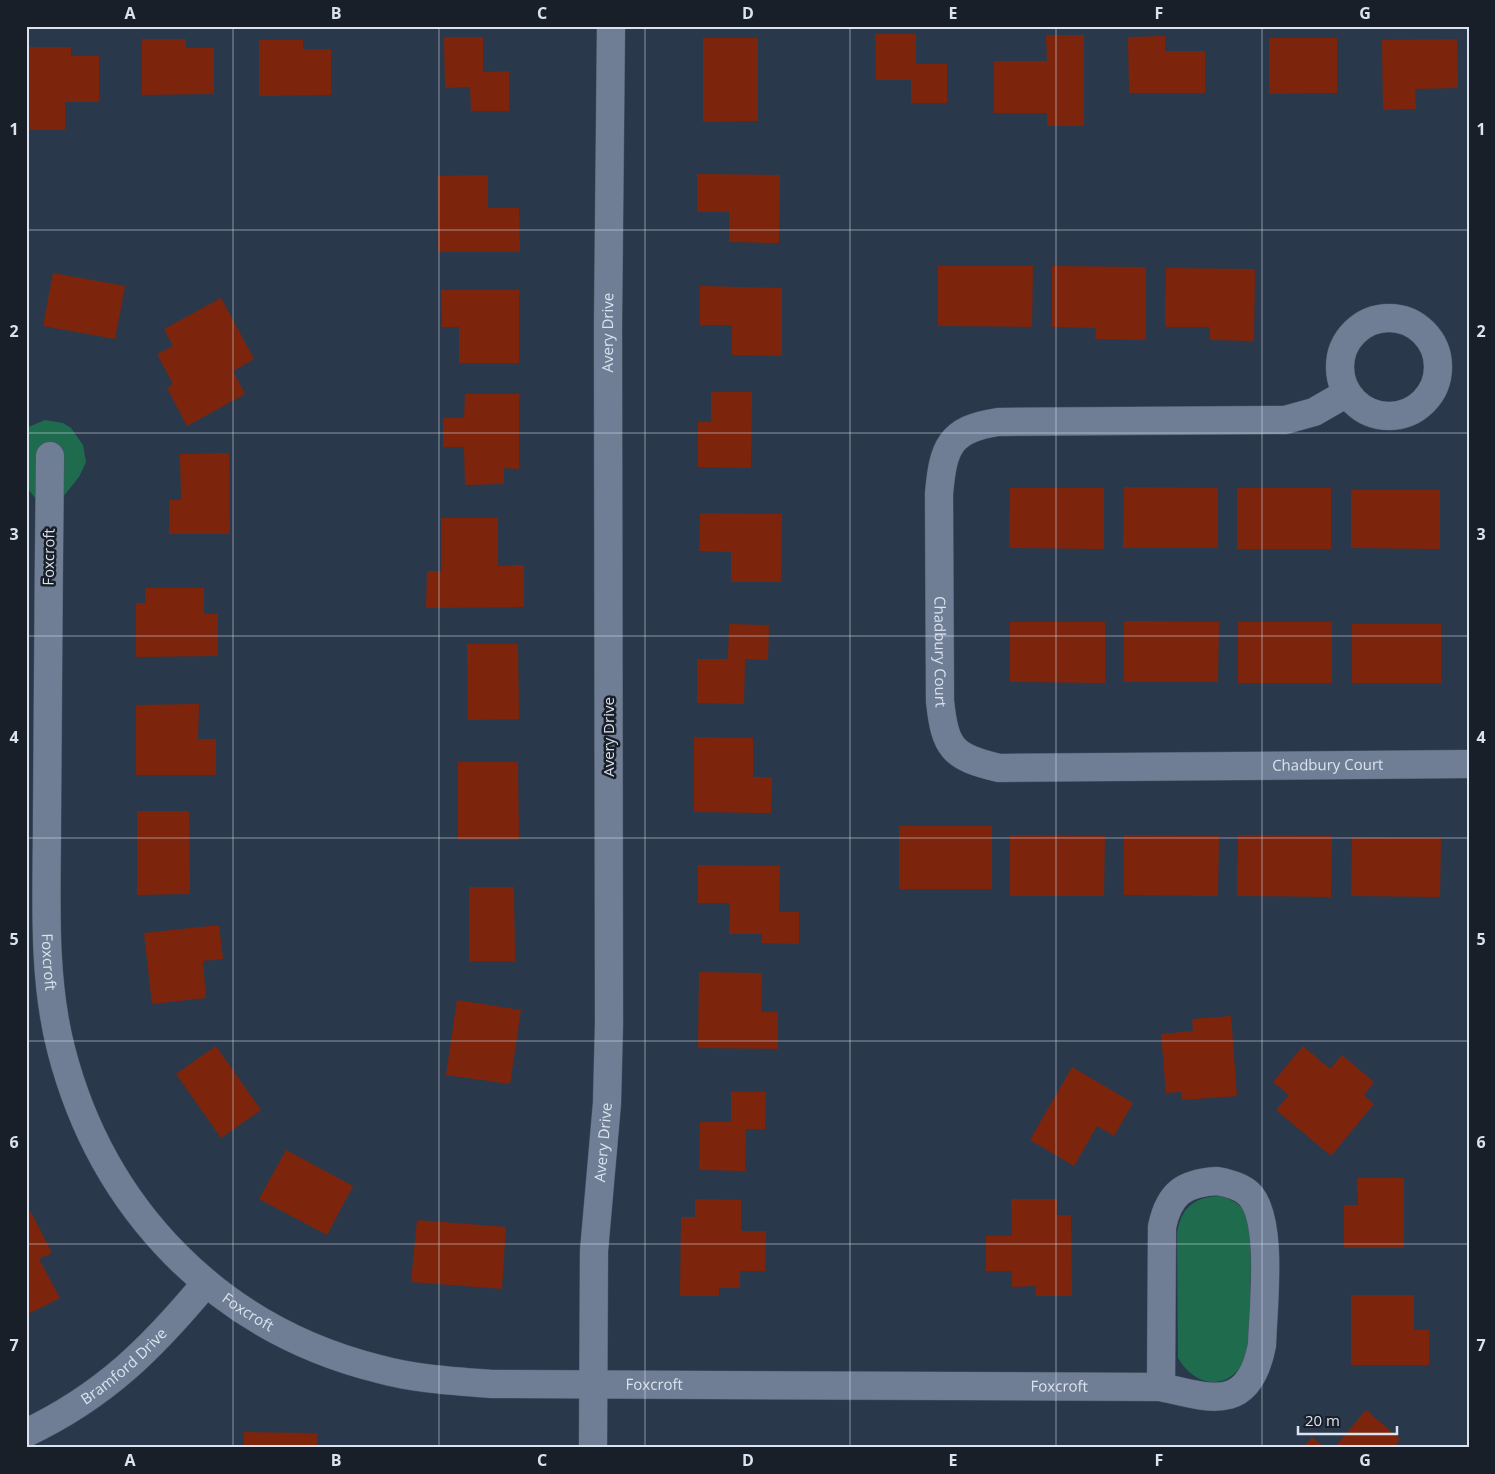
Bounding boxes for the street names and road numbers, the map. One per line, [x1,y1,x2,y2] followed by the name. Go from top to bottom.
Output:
[597,293,617,372] street label: Avery Drive
[38,528,58,586] street label: Foxcroft
[930,596,952,708] street label: Chadbury Court
[598,697,618,777] street label: Avery Drive
[1272,754,1384,775] street label: Chadbury Court
[38,933,62,992] street label: Foxcroft
[589,1102,616,1183] street label: Avery Drive
[219,1288,278,1335] street label: Foxcroft
[76,1323,171,1408] street label: Bramford Drive
[626,1374,683,1394] street label: Foxcroft
[1031,1375,1088,1396] street label: Foxcroft

